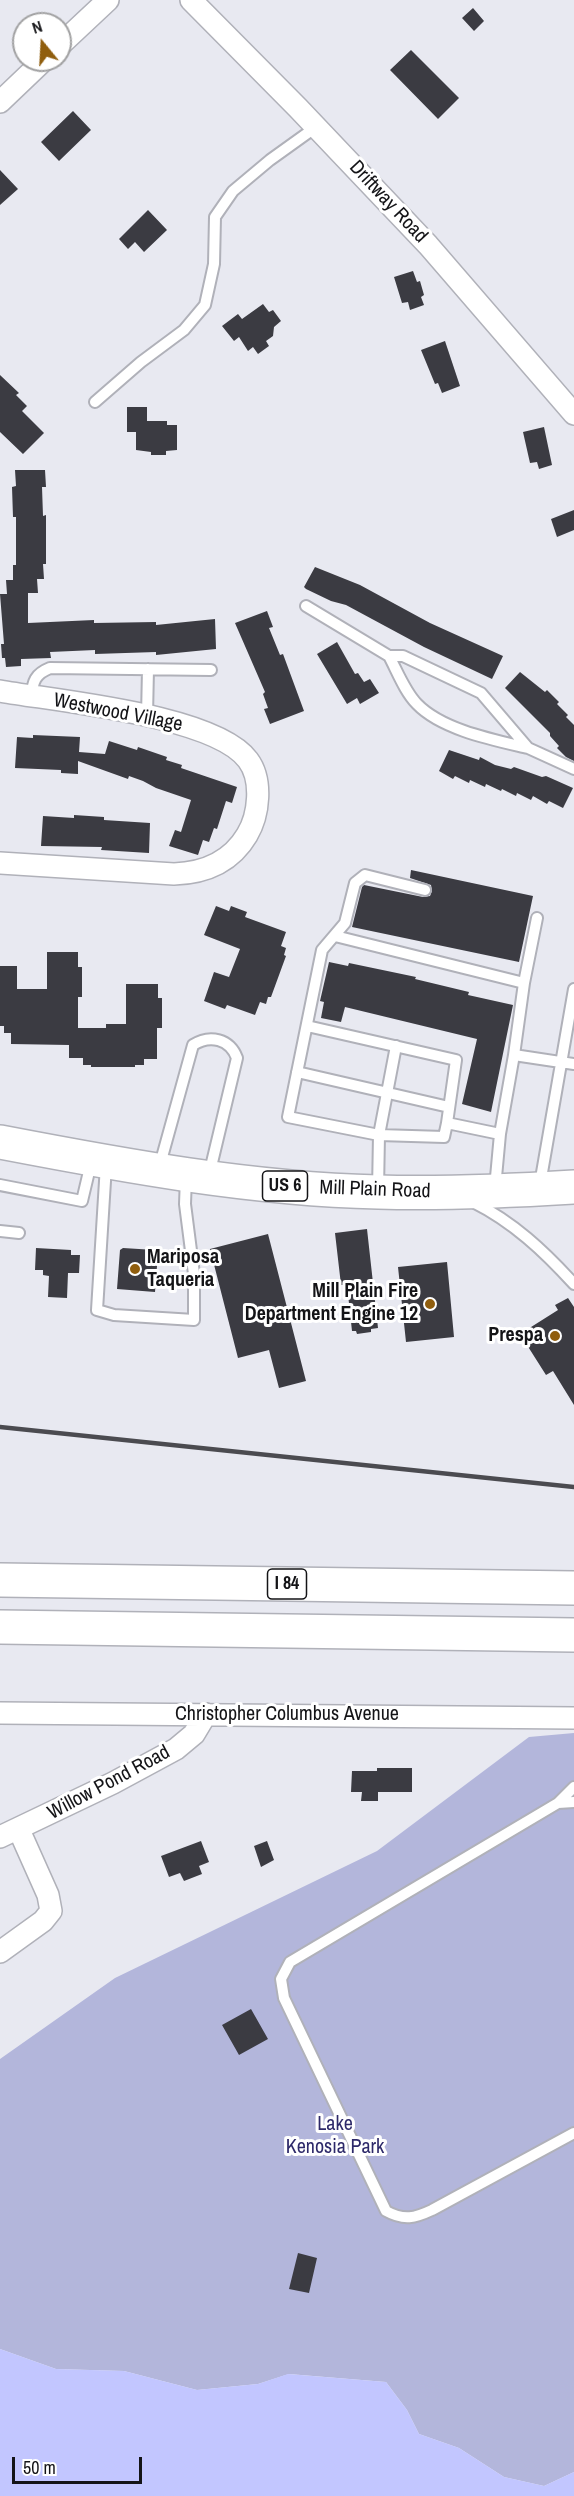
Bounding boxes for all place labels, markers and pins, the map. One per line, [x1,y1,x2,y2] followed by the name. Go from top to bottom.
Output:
[147,1246,219,1293] place label: Mariposa Taqueria
[128,1262,142,1276] marker: Mariposa Taqueria
[245,1280,418,1327] place label: Mill Plain Fire Department Engine 12
[423,1297,437,1311] marker: Mill Plain Fire Department Engine 12
[488,1324,543,1348] place label: Prespa
[548,1329,562,1343] marker: Prespa

